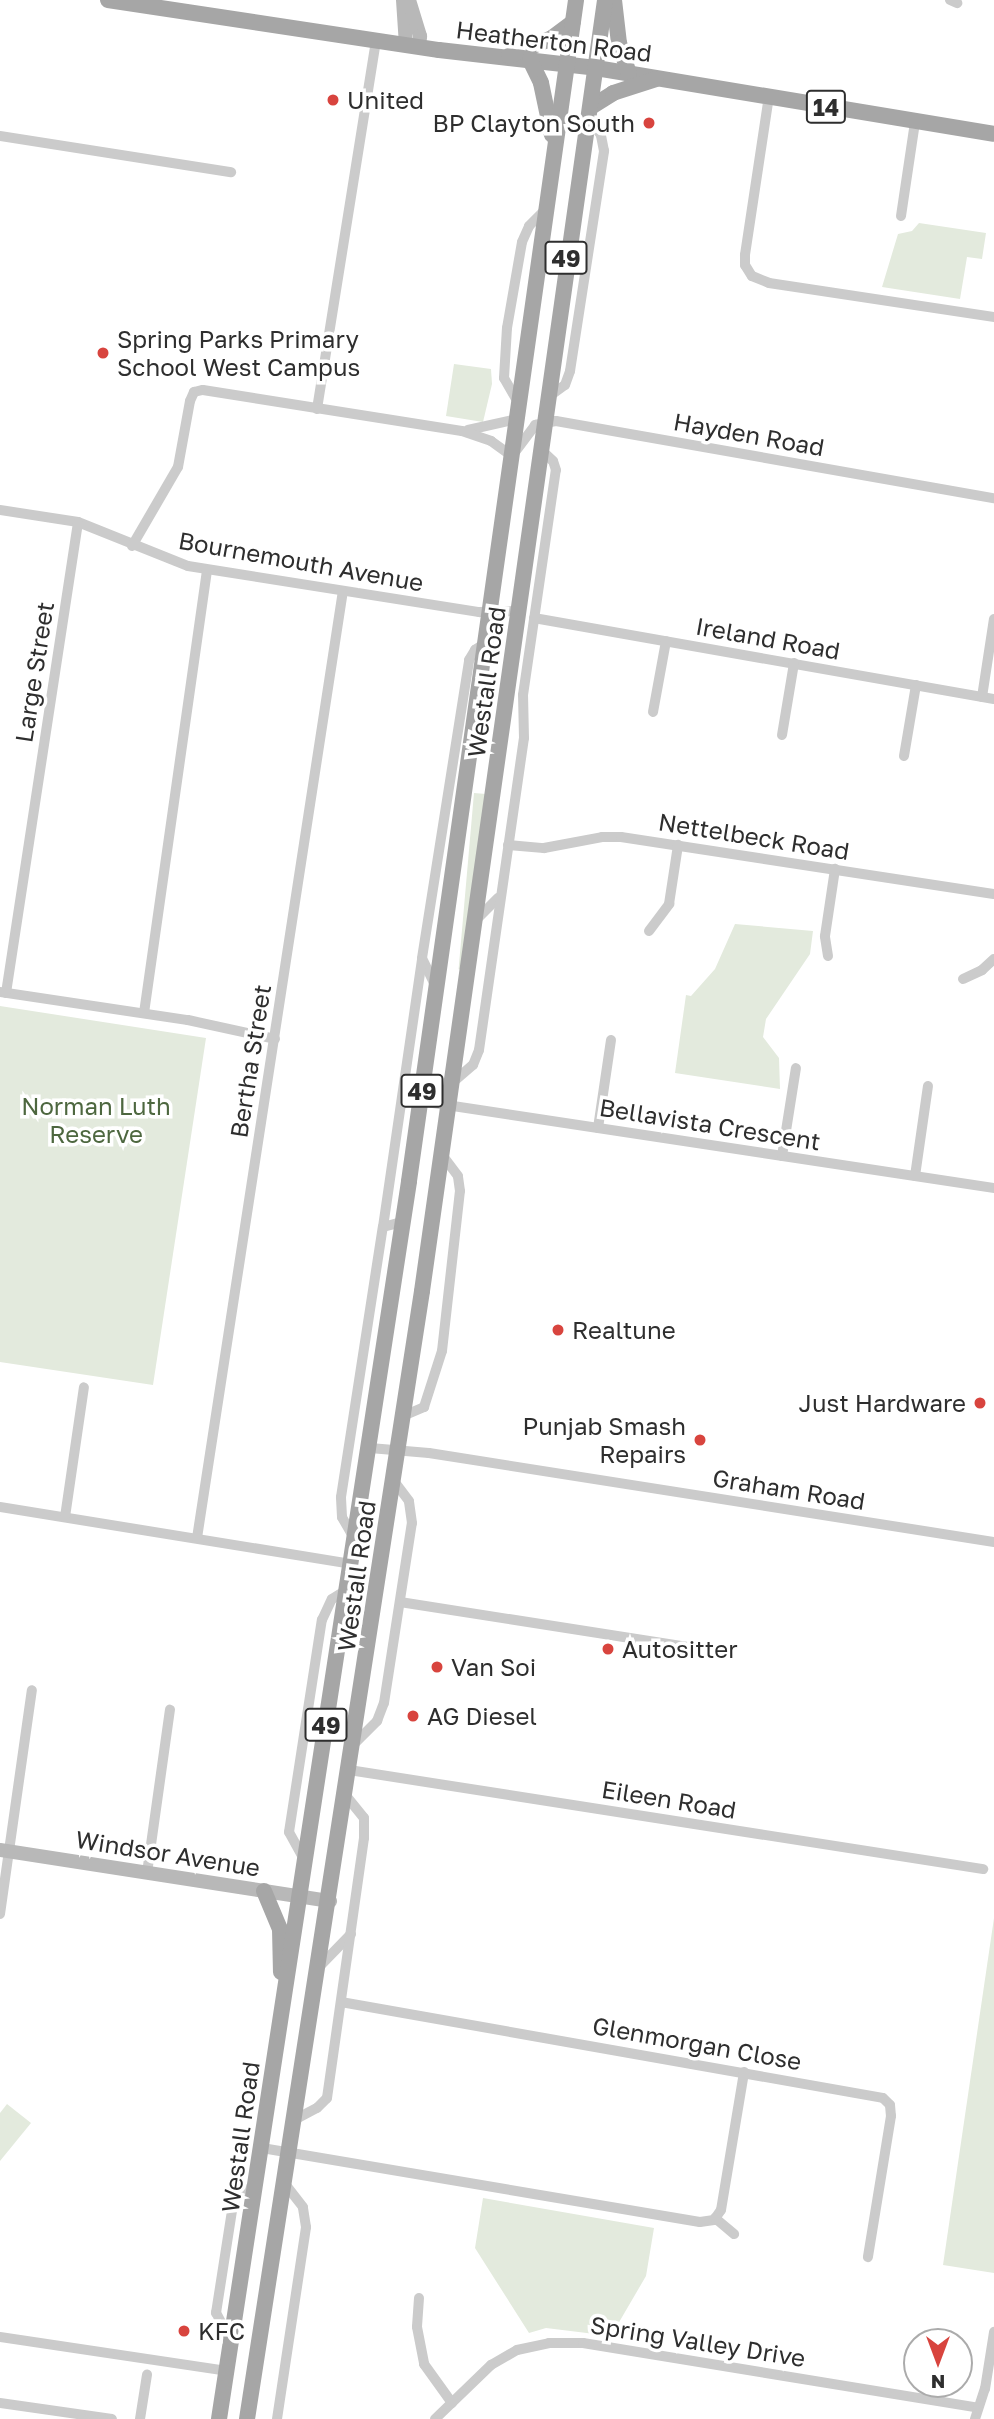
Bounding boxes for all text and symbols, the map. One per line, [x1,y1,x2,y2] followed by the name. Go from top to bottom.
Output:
[454,15,654,67] street label: Heatherton Road
[347,86,424,114] place label: United
[805,88,847,127] road number: 14
[325,92,341,108] marker: United
[433,109,635,137] place label: BP Clayton South
[641,115,657,131] marker: BP Clayton South
[543,238,589,278] road number: 49
[117,325,360,381] place label: Spring Parks Primary School West Campus
[95,345,111,361] marker: Spring Parks Primary School West Campus
[671,407,827,461] street label: Hayden Road
[176,525,426,597] street label: Bournemouth Avenue
[9,599,59,745] street label: Large Street
[461,605,511,759] street label: Westall Road
[694,611,842,665] street label: Ireland Road
[657,807,851,865] street label: Nettelbeck Road
[224,982,276,1140] street label: Bertha Street
[399,1072,445,1110] road number: 49
[21,1092,171,1148] park label: Norman Luth Reserve
[597,1092,823,1156] street label: Bellavista Crescent
[572,1316,676,1344] place label: Realtune
[550,1322,566,1338] marker: Realtune
[799,1389,966,1417] place label: Just Hardware
[972,1395,988,1411] marker: Just Hardware
[523,1412,686,1468] place label: Punjab Smash Repairs
[692,1432,708,1448] marker: Punjab Smash Repairs
[711,1463,867,1515] street label: Graham Road
[331,1499,381,1653] street label: Westall Road
[622,1635,738,1663] place label: Autositter
[600,1641,616,1657] marker: Autositter
[451,1653,536,1681] place label: Van Soi
[429,1659,445,1675] marker: Van Soi
[427,1702,537,1730] place label: AG Diesel
[303,1706,349,1744] road number: 49
[405,1708,421,1724] marker: AG Diesel
[600,1774,738,1824] street label: Eileen Road
[74,1824,262,1882] street label: Windsor Avenue
[590,2010,804,2076] street label: Glenmorgan Close
[215,2060,265,2214] street label: Westall Road
[589,2310,807,2372] street label: Spring Valley Drive
[198,2317,245,2345] place label: KFC
[176,2323,192,2339] marker: KFC
[903,2328,973,2398] north arrow
[931,2371,945,2394] text: N

